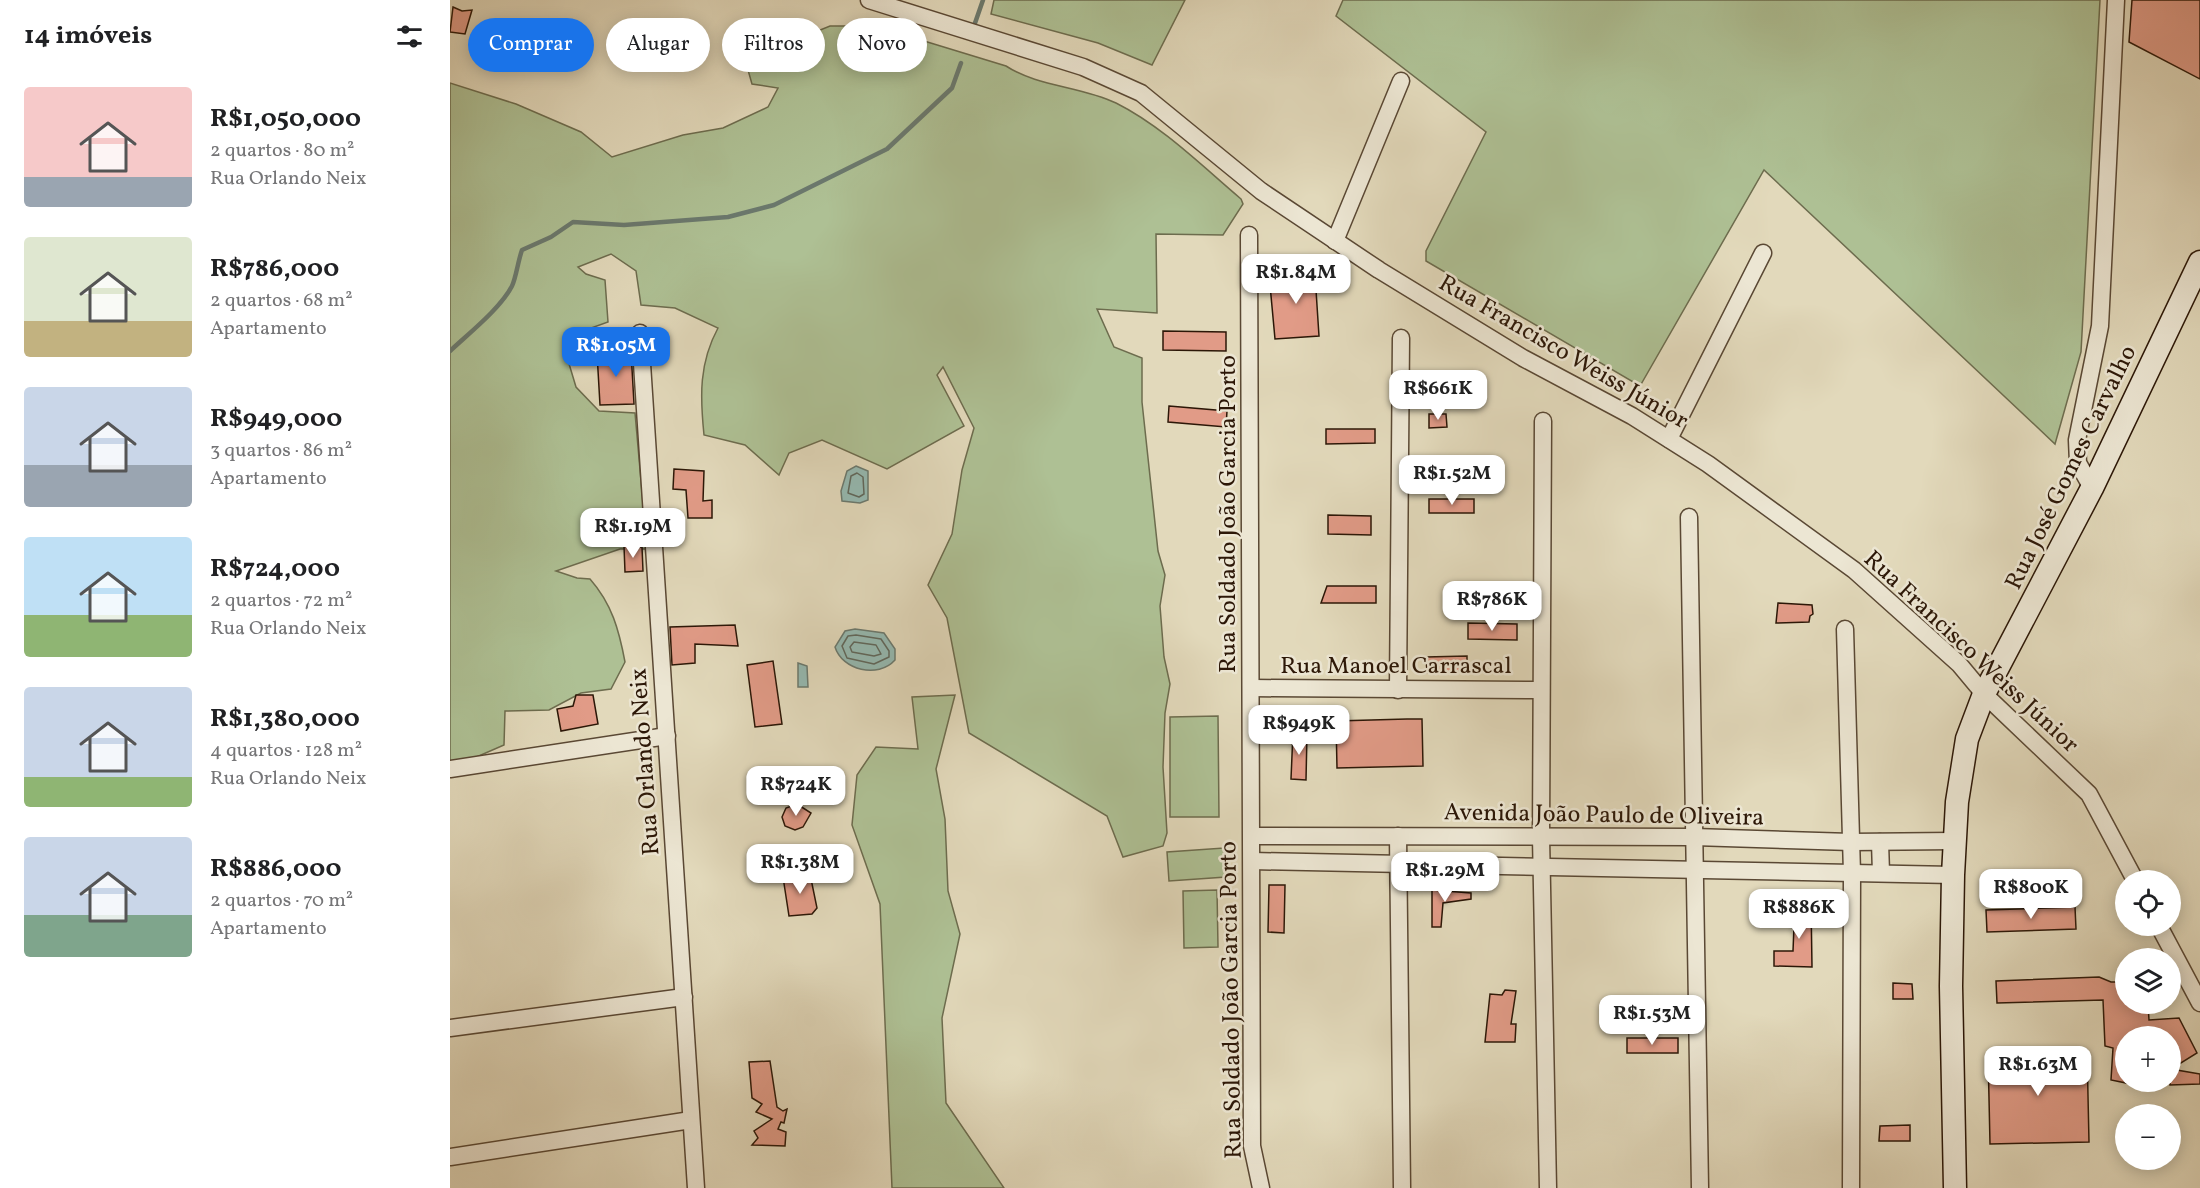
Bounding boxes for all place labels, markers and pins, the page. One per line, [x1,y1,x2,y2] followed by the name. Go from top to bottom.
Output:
[1241,254,1351,305] pin: R$1.84M
[561,327,671,378] pin: R$1.05M
[1389,370,1487,421] pin: R$661K
[1397,455,1507,506] pin: R$1.52M
[578,508,688,559] pin: R$1.19M
[1443,581,1541,632] pin: R$786K
[1250,705,1348,756] pin: R$949K
[747,766,845,817] pin: R$724K
[745,844,855,895] pin: R$1.38M
[1390,852,1500,903] pin: R$1.29M
[1982,869,2080,920] pin: R$800K
[1750,889,1848,940] pin: R$886K
[1597,995,1707,1046] pin: R$1.53M
[1983,1046,2093,1097] pin: R$1.63M

